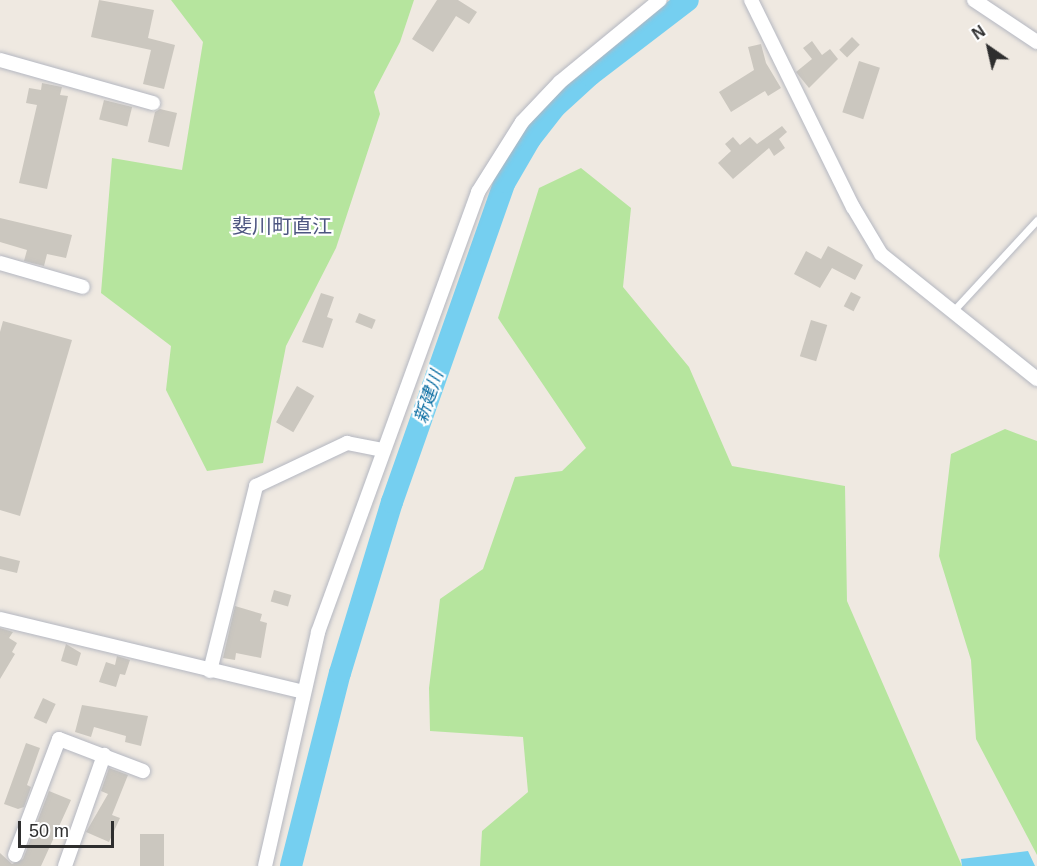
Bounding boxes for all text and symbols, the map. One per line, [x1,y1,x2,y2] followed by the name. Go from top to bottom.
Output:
[959,18,1019,78] north arrow
[969,22,988,43] text: N
[232,214,332,238] district label: 斐川町直江
[410,368,448,426] water label: 新建川
[21,809,117,847] scale bar
[29,821,69,841] text: 50 m

